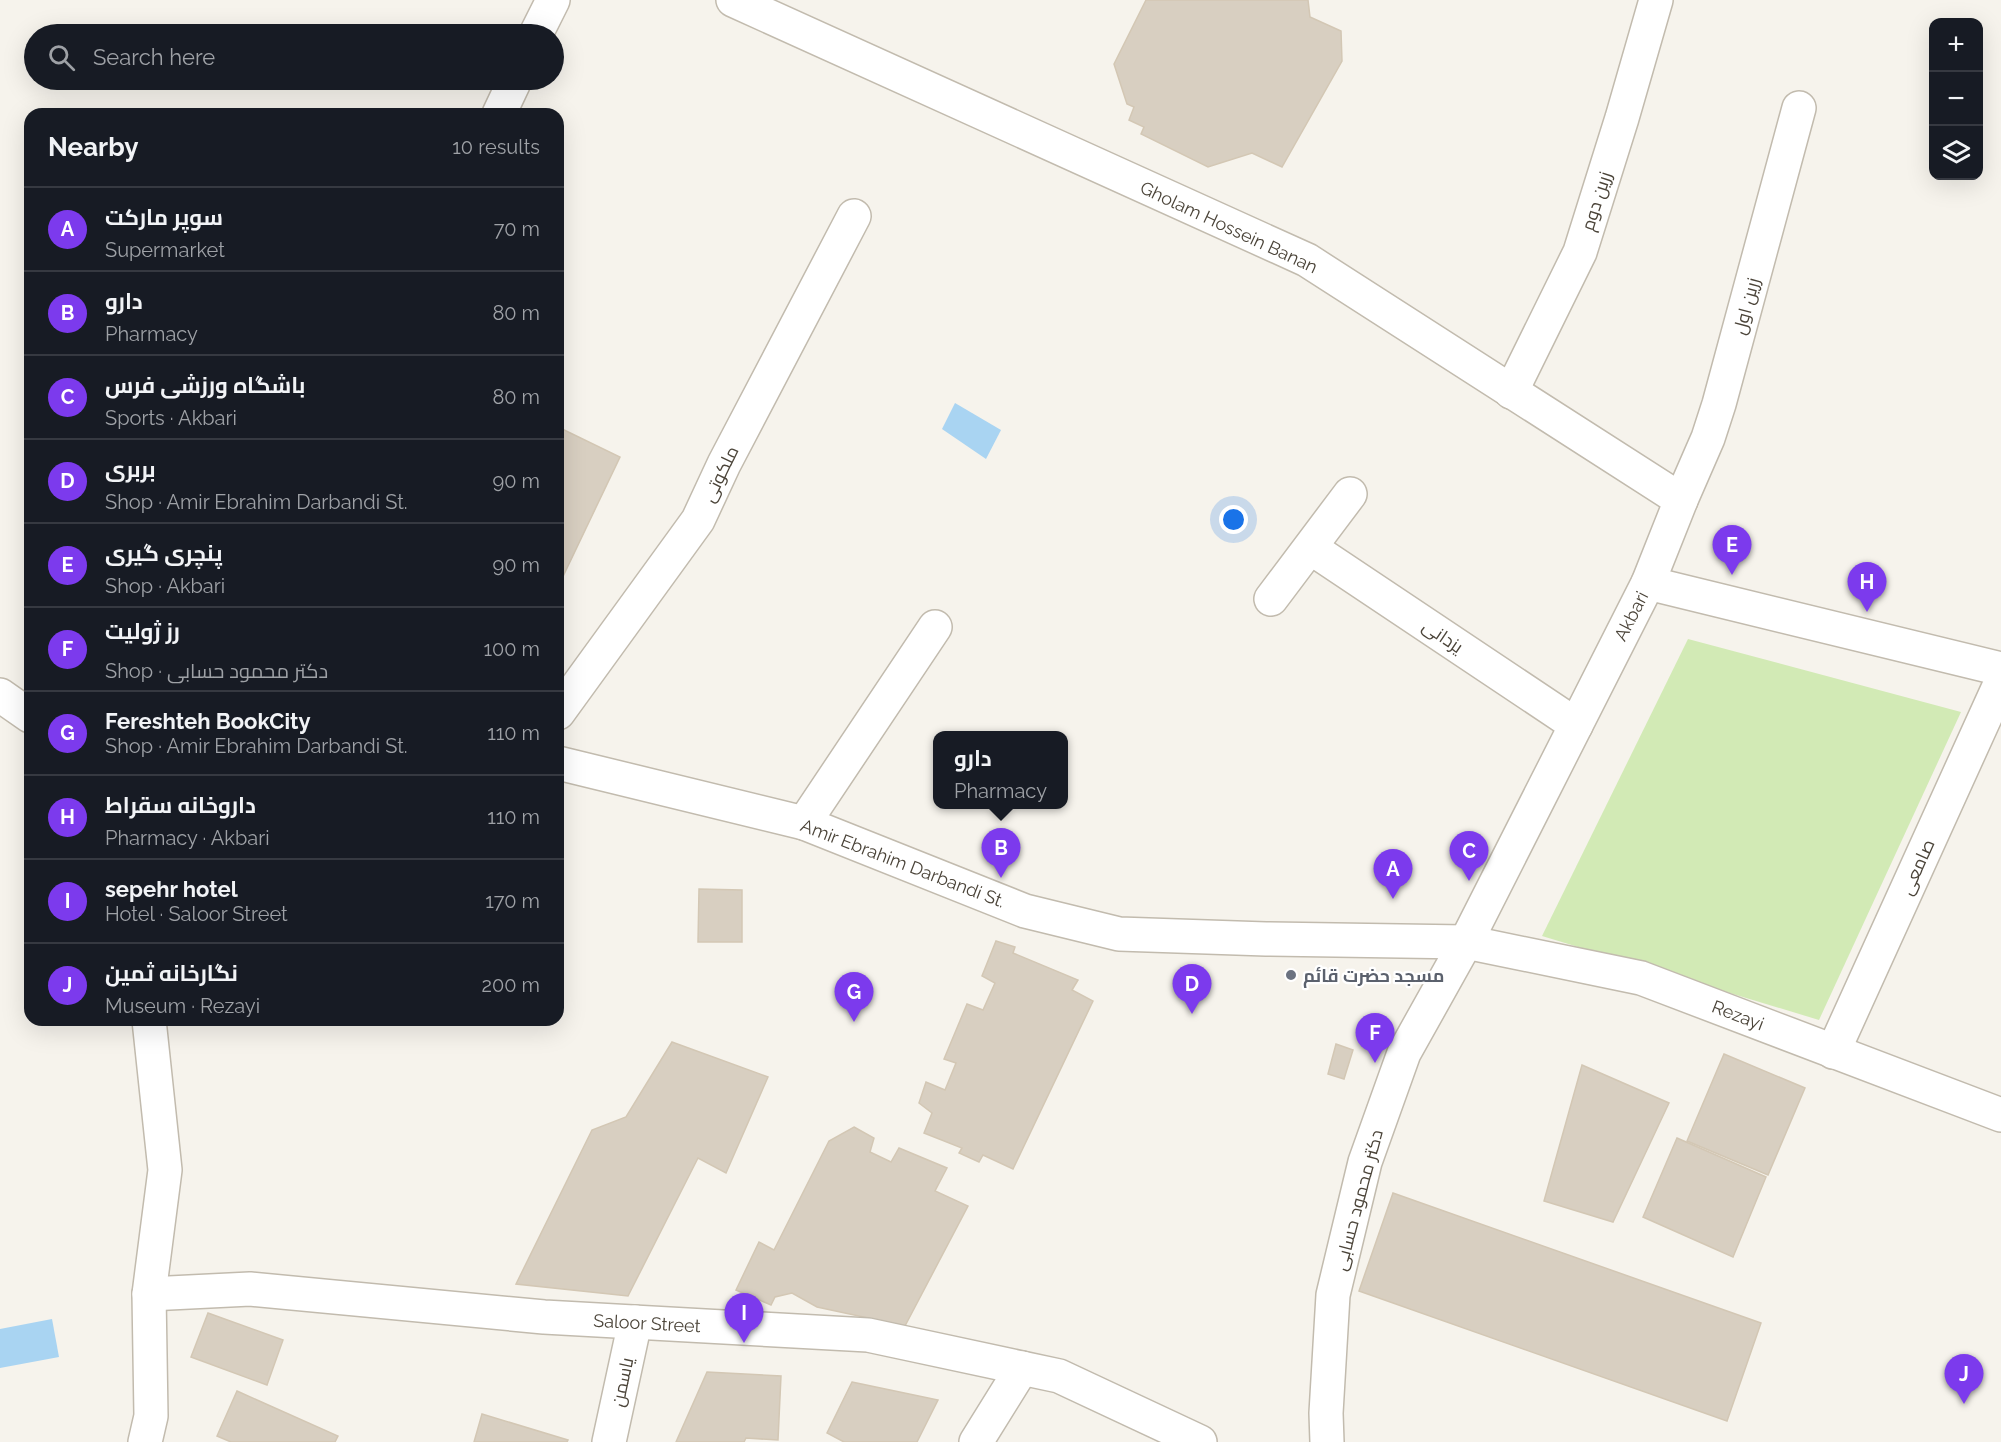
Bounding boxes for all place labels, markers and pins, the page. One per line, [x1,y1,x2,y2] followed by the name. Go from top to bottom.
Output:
[1712,526,1752,575] pin: E
[1848,562,1886,612] pin: H
[982,828,1020,878] pin: B
[1450,832,1488,881] pin: C
[1374,850,1412,899] pin: A
[1172,964,1212,1014] pin: D
[1303,965,1444,988] place label: مسجد حضرت قائم
[1284,968,1298,982] marker: مسجد حضرت قائم
[834,972,874,1022] pin: G
[1356,1014,1394,1063] pin: F
[724,1294,764,1343] pin: I
[1944,1354,1984,1404] pin: J

